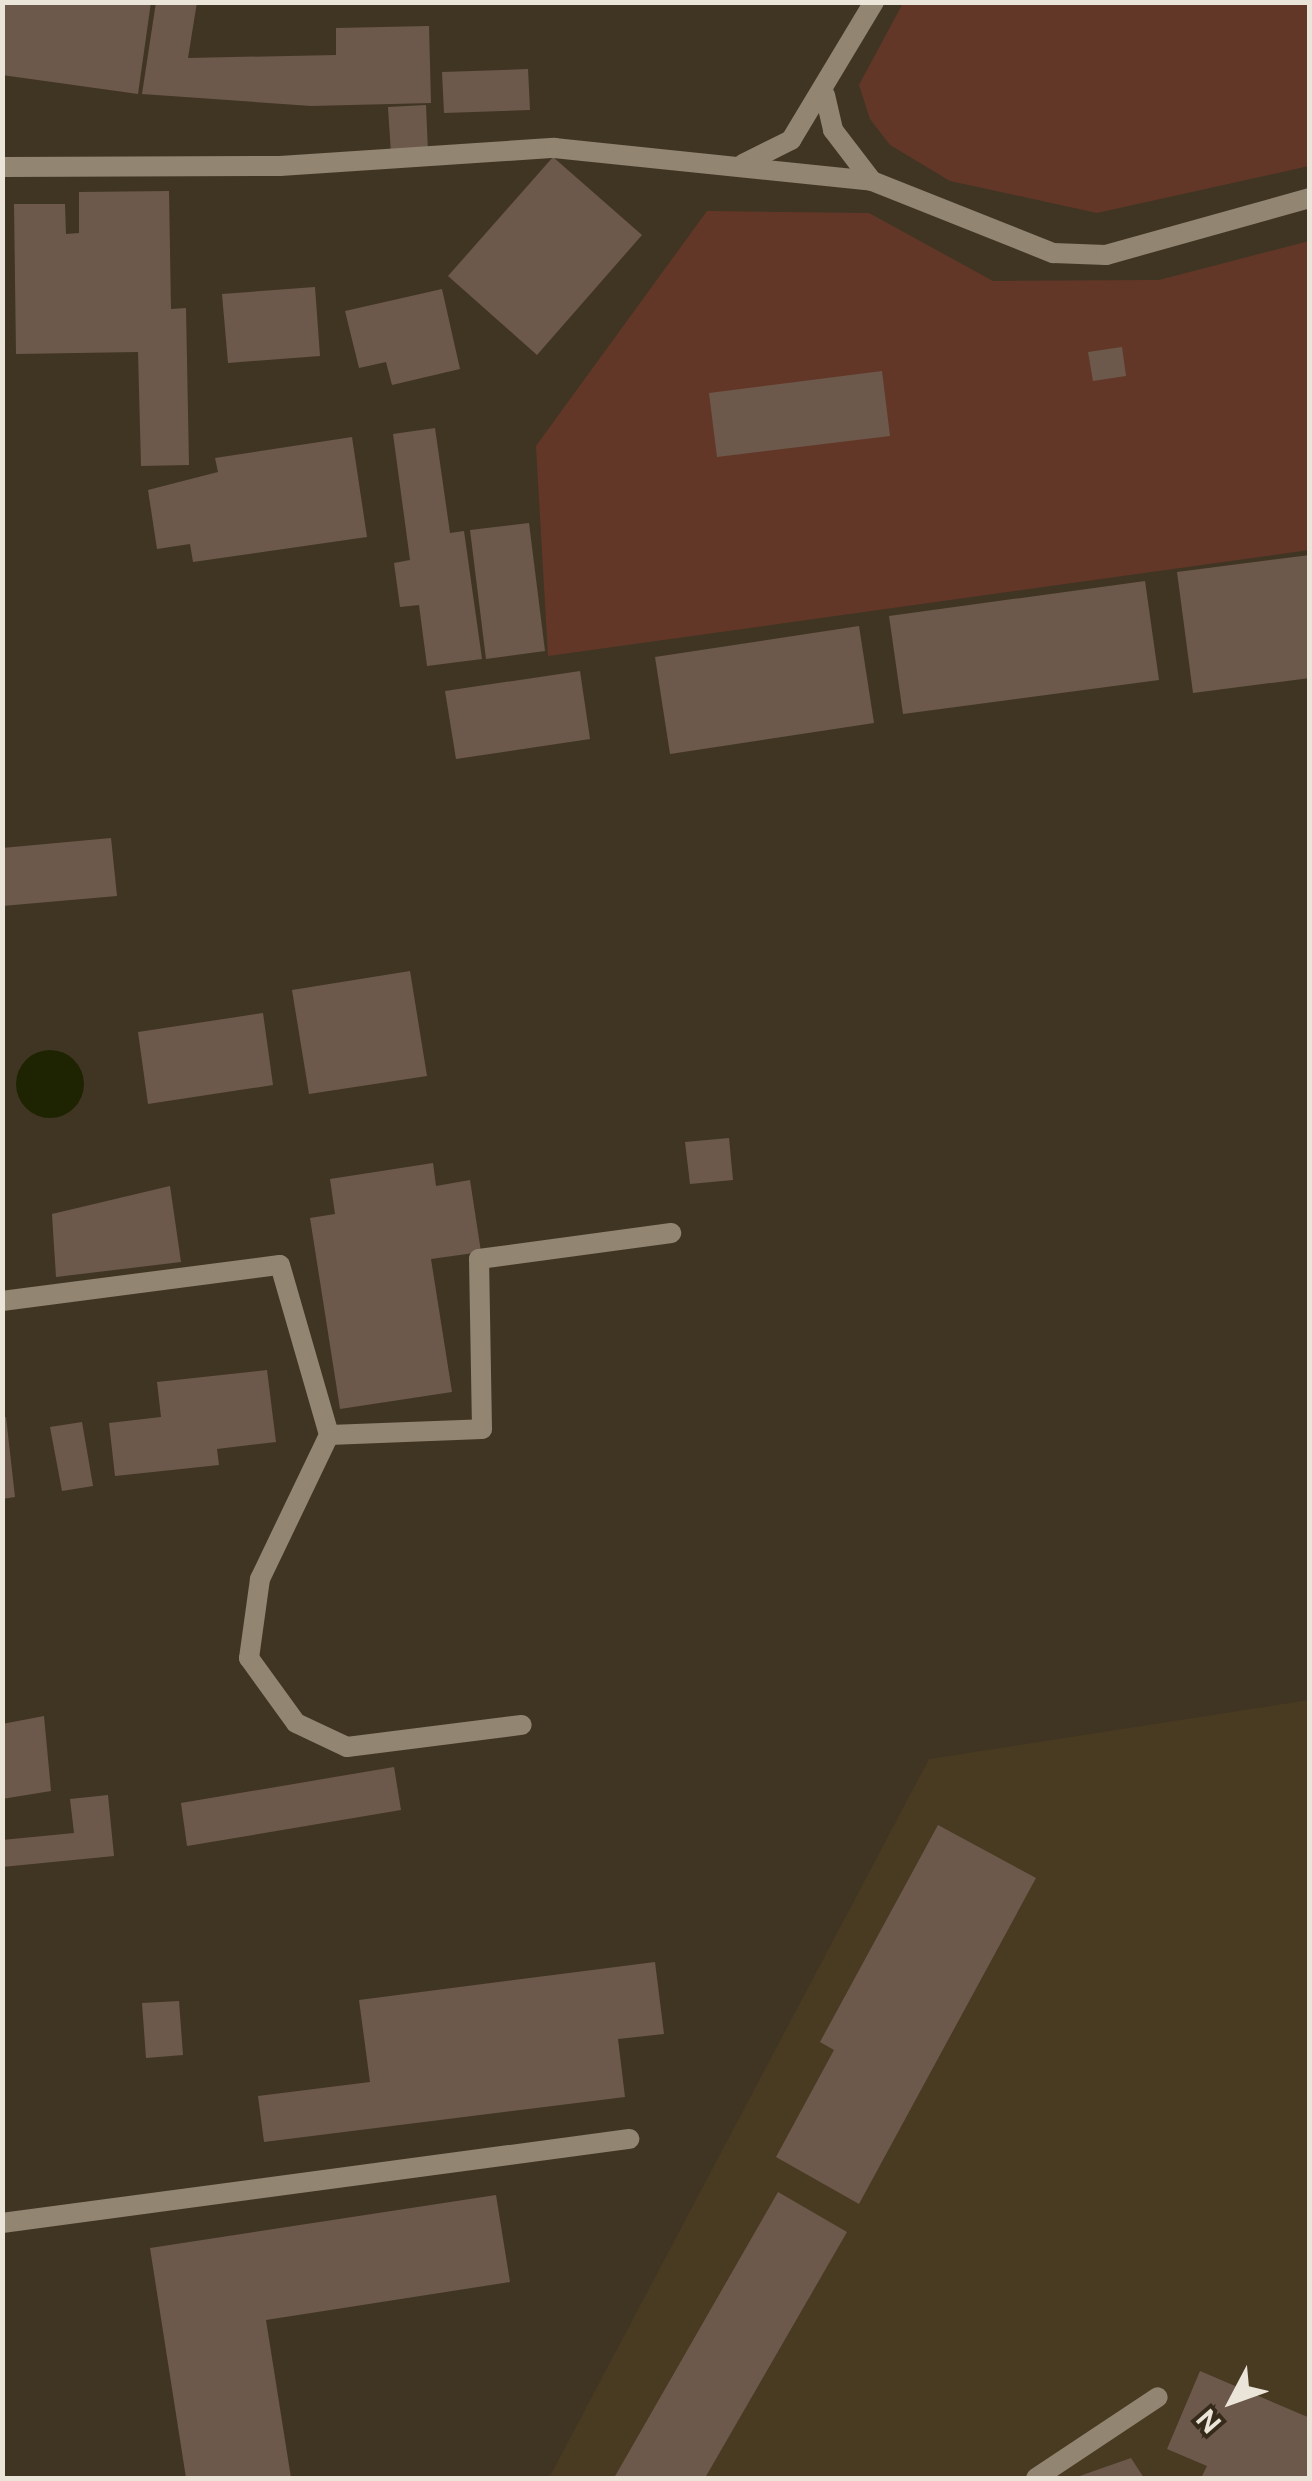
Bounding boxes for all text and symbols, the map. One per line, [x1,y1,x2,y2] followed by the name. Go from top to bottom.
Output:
[1182,2351,1282,2451] north arrow
[1188,2401,1230,2441] text: N

